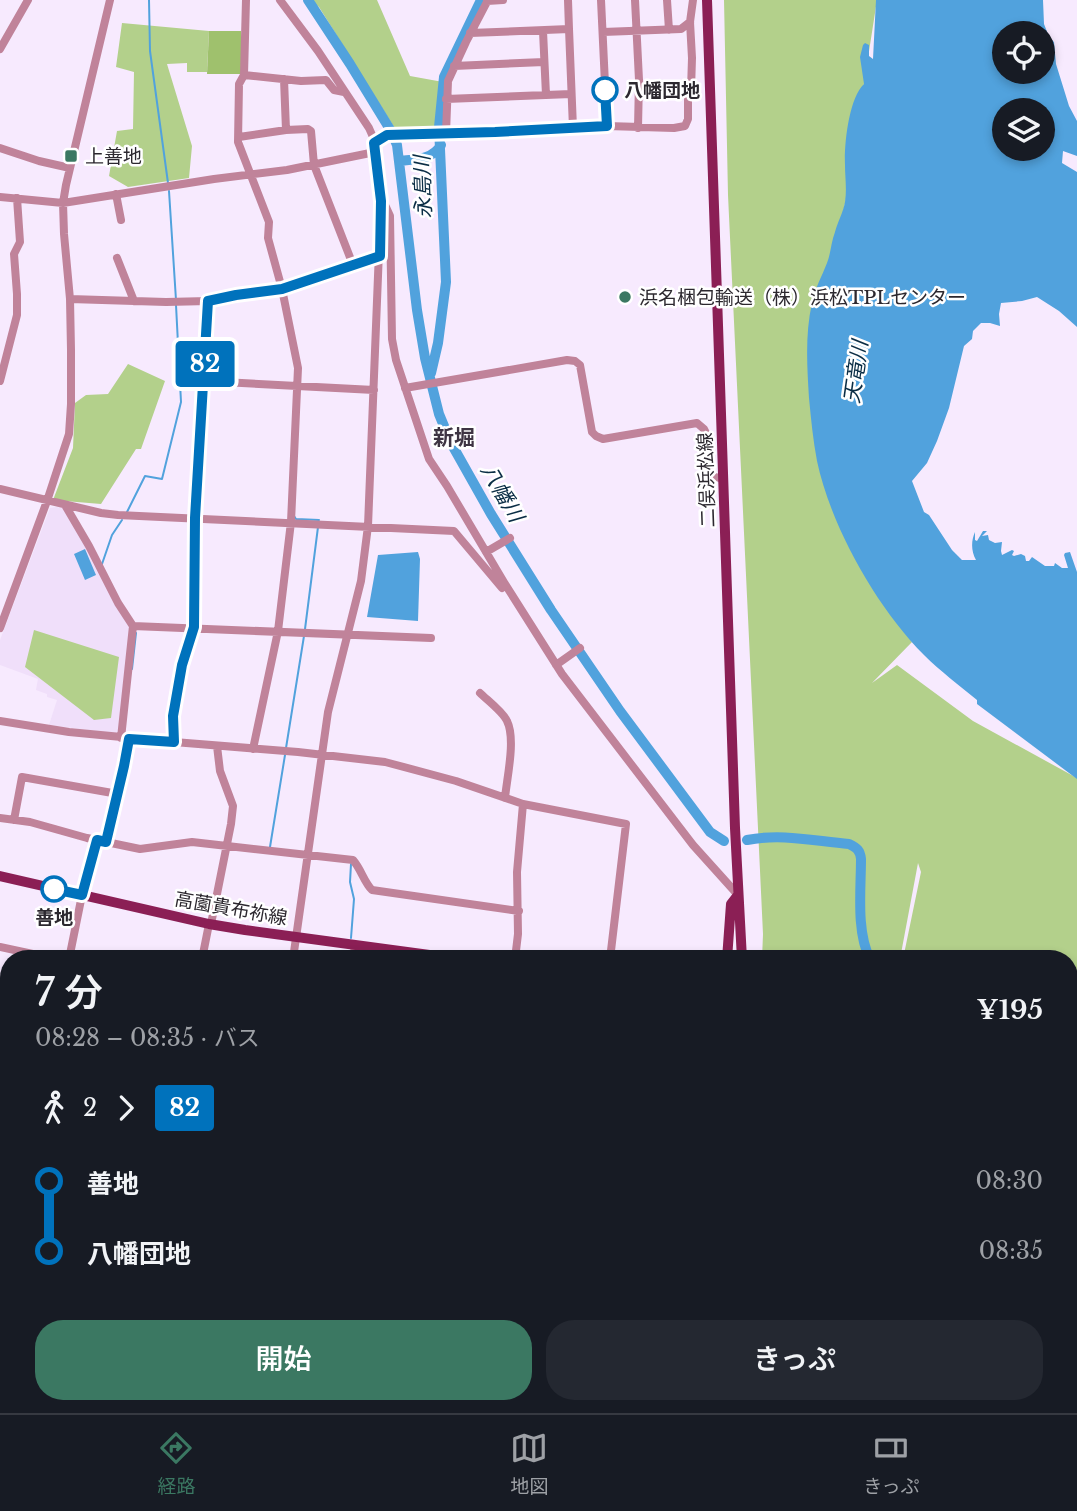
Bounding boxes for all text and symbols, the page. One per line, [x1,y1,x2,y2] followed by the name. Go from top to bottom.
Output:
[992,21,1055,161] map controls
[992,21,1055,84] button: locate
[592,77,618,103] marker: 八幡団地
[624,79,700,102] place label: 八幡団地
[992,98,1055,161] button: layers
[85,145,142,168] place label: 上善地
[63,148,79,164] marker: 上善地
[409,153,437,219] water label: 永島川
[639,286,966,309] place label: 浜名梱包輸送（株）浜松TPLセンター
[617,289,633,305] marker: 浜名梱包輸送（株）浜松TPLセンター
[839,337,874,405] water label: 天竜川
[174,341,236,387] line badge: 82
[190,349,220,378] text: 82
[433,425,475,451] district label: 新堀
[693,432,720,528] street label: 二俣浜松線
[475,459,530,529] water label: 八幡川
[41,876,67,902] marker: 善地
[173,887,289,930] street label: 高薗貴布祢線
[35,906,73,929] place label: 善地
[35,969,103,1016] text: 7 分
[977,994,1043,1026] text: ¥195
[35,1024,260,1052] text: 08:28 – 08:35 · バス
[35,1089,73,1127] icon: walk
[107,1089,145,1127] icon: forward
[169,1093,200,1122] text: 82
[83,1094,97,1122] text: 2
[975,1167,1043,1195] text: 08:30
[87,1168,139,1200] text: 善地
[979,1237,1043,1265] text: 08:35
[87,1238,191,1270] text: 八幡団地
[35,1320,532,1400] button: 開始
[546,1320,1043,1400] button: きっぷ
[157,1429,195,1498] tab: 経路
[510,1429,548,1498] tab: 地図
[863,1429,920,1498] tab: きっぷ

